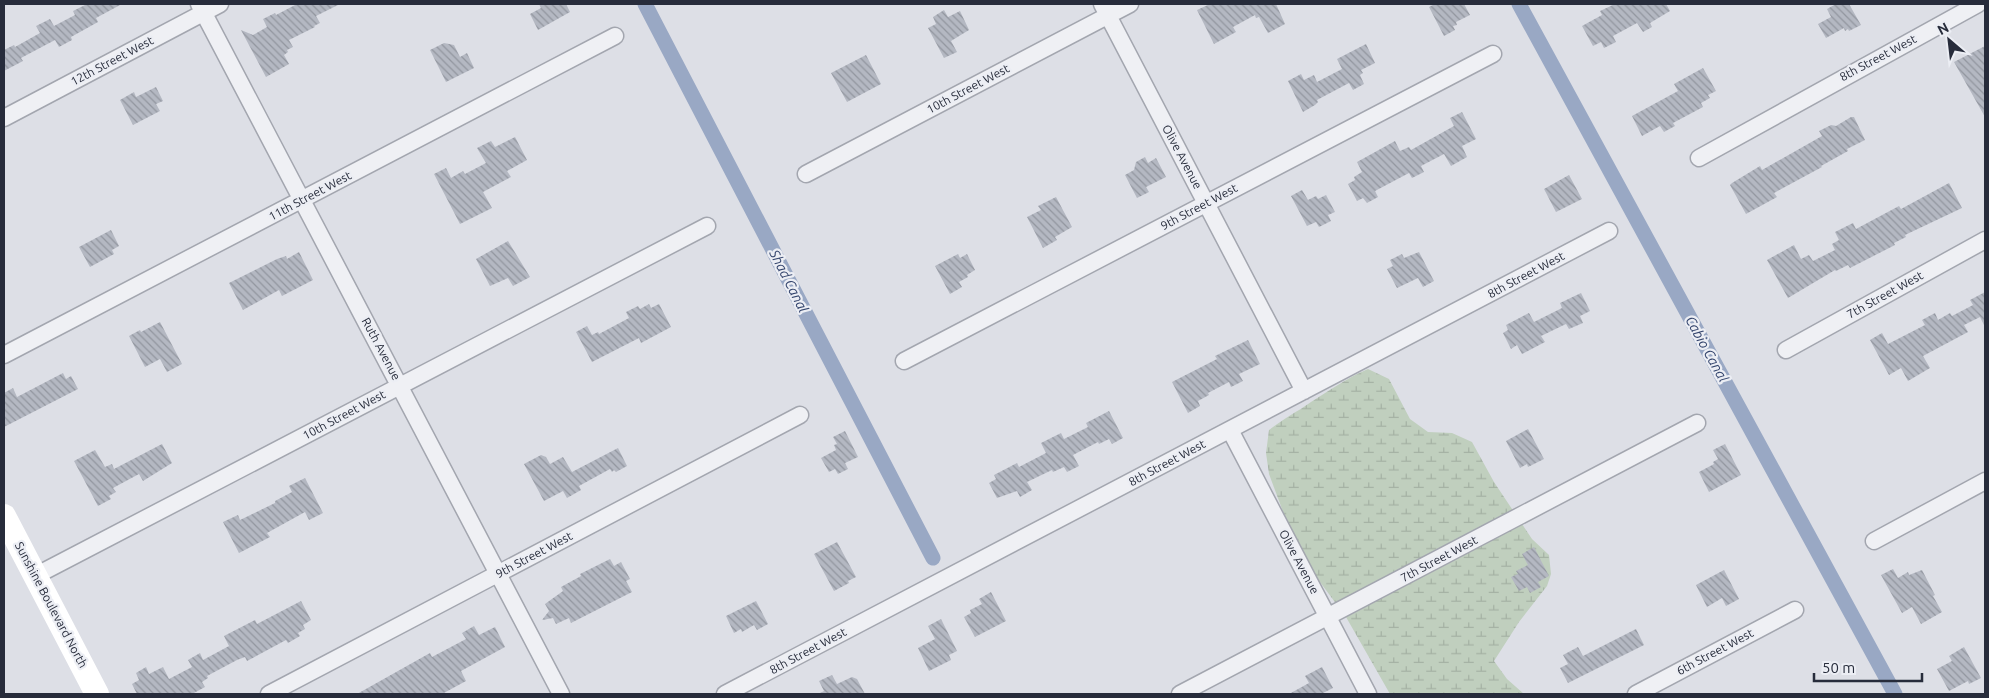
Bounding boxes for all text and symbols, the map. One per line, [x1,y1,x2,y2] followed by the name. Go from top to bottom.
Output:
[1924,15,1974,65] north arrow
[1935,19,1951,38] text: N
[1837,32,1919,83] street label: 8th Street West
[68,33,155,88] street label: 12th Street West
[924,61,1011,116] street label: 10th Street West
[1160,122,1205,191] street label: Olive Avenue
[266,168,353,223] street label: 11th Street West
[1158,181,1240,232] street label: 9th Street West
[766,246,812,315] water label: Shad Canal
[1485,249,1567,300] street label: 8th Street West
[1845,268,1925,321] street label: 7th Street West
[1682,313,1732,385] water label: Cabio Canal
[359,315,403,382] street label: Ruth Avenue
[300,387,387,442] street label: 10th Street West
[1126,437,1208,488] street label: 8th Street West
[1277,527,1322,596] street label: Olive Avenue
[493,529,575,580] street label: 9th Street West
[1398,533,1480,584] street label: 7th Street West
[13,540,90,670] street label: Sunshine Boulevard North
[767,625,849,676] street label: 8th Street West
[1674,626,1756,677] street label: 6th Street West
[1814,650,1922,682] scale bar
[1822,659,1855,676] text: 50 m

